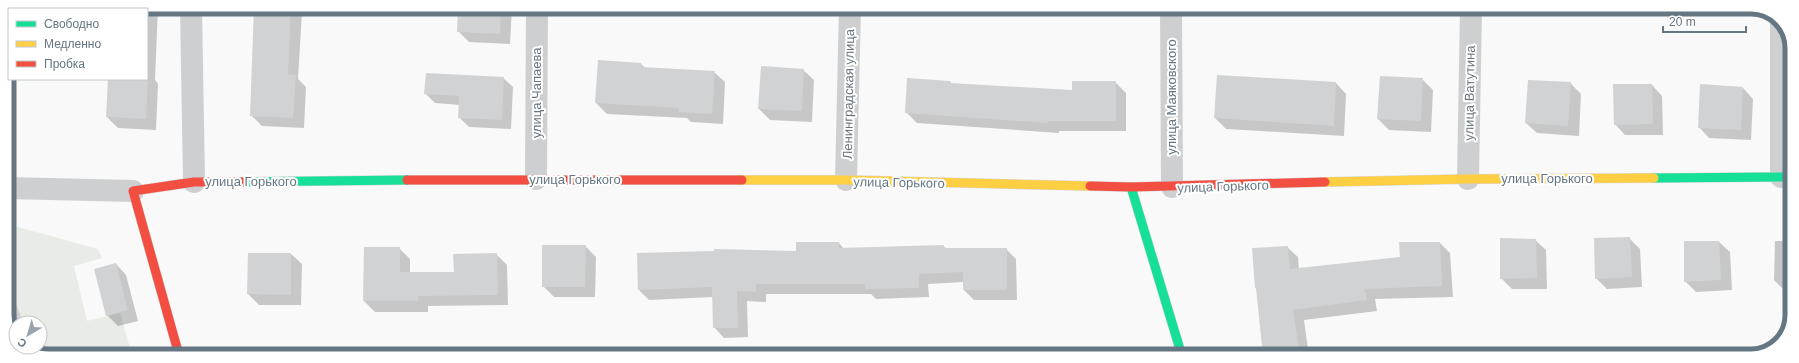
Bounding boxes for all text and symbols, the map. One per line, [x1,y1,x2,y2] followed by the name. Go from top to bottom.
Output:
[8,8,148,80] legend
[1663,8,1746,34] scale bar
[1669,15,1696,29] text: 20 m
[44,17,99,31] text: Свободно
[840,28,857,159] street label: Ленинградская улица
[44,37,101,51] text: Медленно
[1164,39,1179,155] street label: улица Маяковского
[1461,45,1478,141] street label: улица Ватутина
[529,47,544,138] street label: улица Чапаева
[44,57,85,71] text: Пробка
[1501,171,1593,186] street label: улица Горького
[529,172,621,187] street label: улица Горького
[205,174,297,189] street label: улица Горького
[853,174,945,191] street label: улица Горького
[1177,177,1269,196] street label: улица Горького
[8,315,48,355] north arrow
[15,336,29,350] text: С

